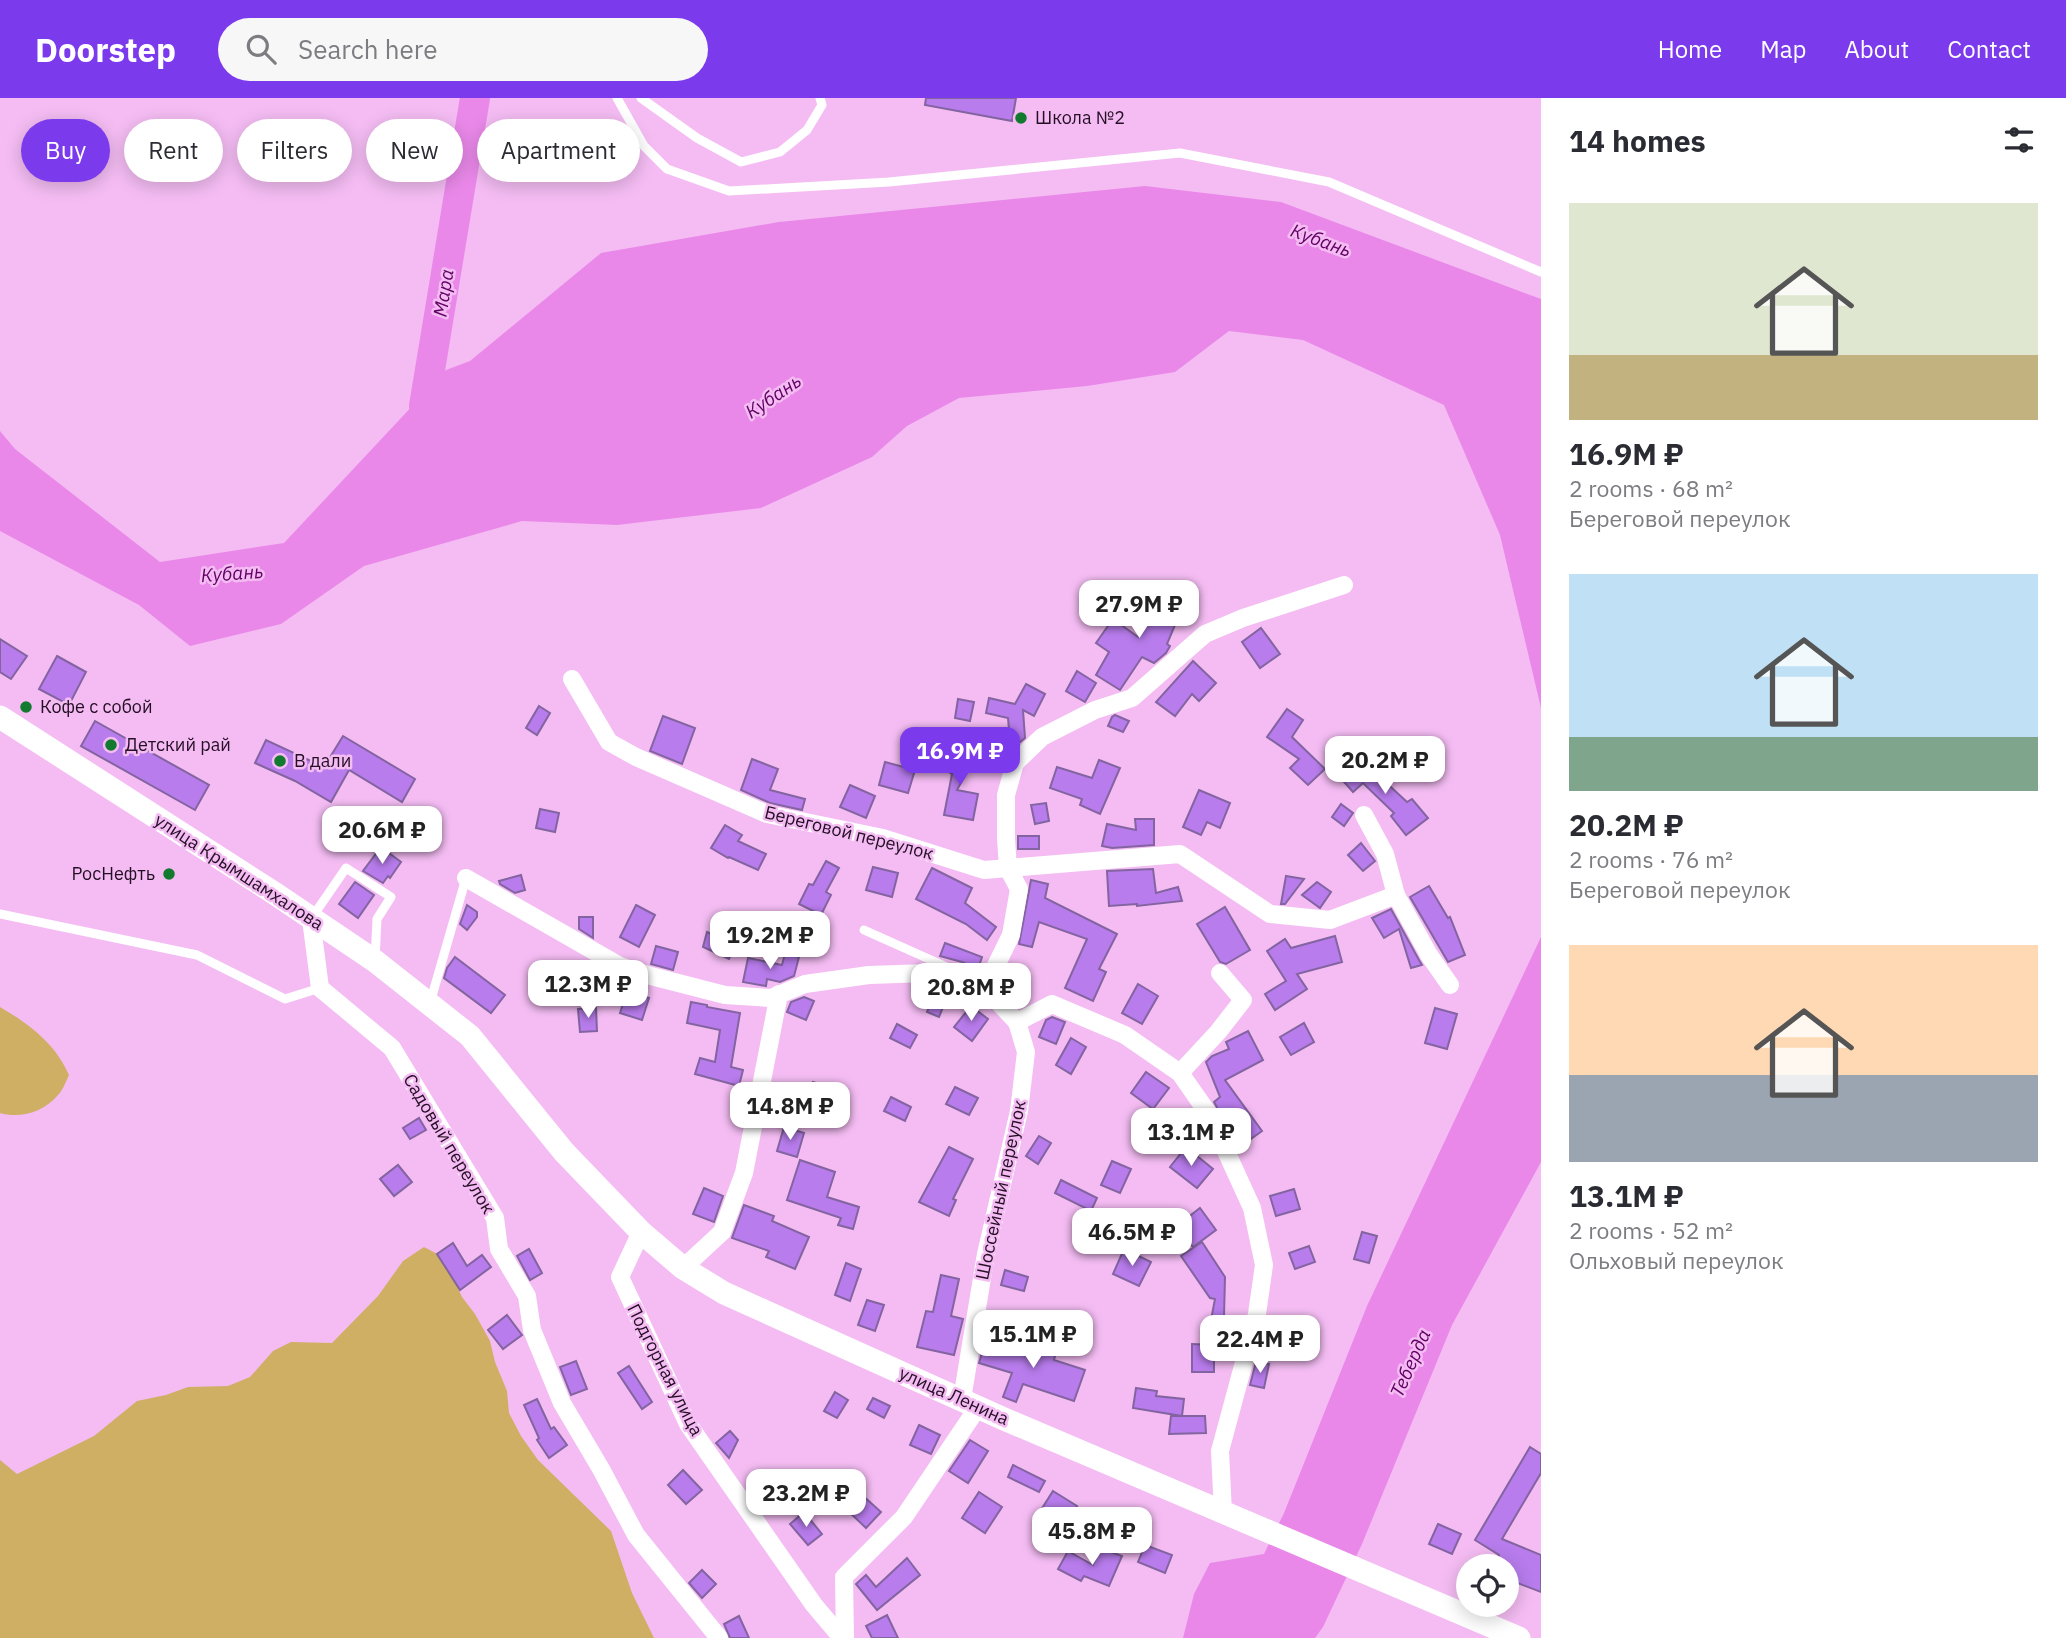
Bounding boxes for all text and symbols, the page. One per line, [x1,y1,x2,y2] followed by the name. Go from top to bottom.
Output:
[218,18,708,81] search box
[35,28,176,71] text: Doorstep
[242,30,280,68] icon: search
[298,32,437,66] text: Search here
[1658,33,1722,65] text: Home
[1760,33,1806,65] text: Map
[1844,33,1909,65] text: About
[1947,33,2031,65] text: Contact
[1035,106,1125,129] place label: Школа №2
[1013,110,1029,126] marker: Школа №2
[21,119,110,182] chip: Buy
[124,119,223,182] chip: Rent
[237,119,352,182] chip: Filters
[366,119,463,182] chip: New
[477,119,640,182] chip: Apartment
[1569,121,1706,160] text: 14 homes
[2000,121,2038,159] icon: filters
[1287,218,1355,262] water label: Кубань
[1741,248,1867,374] icon: home
[427,267,459,319] water label: Мара
[740,369,806,423] water label: Кубань
[1569,434,1684,473] text: 16.9M ₽
[1569,473,1733,503] text: 2 rooms · 68 m²
[1569,503,1791,533] text: Береговой переулок
[200,559,264,587] water label: Кубань
[1074,580,1204,640] pin: 27.9M ₽
[1095,588,1183,618] text: 27.9M ₽
[1741,619,1867,745] icon: home
[40,695,152,718] place label: Кофе с собой
[18,699,34,715] marker: Кофе с собой
[895,728,1025,787] pin: 16.9M ₽
[125,733,231,756] place label: Детский рай
[916,735,1004,765] text: 16.9M ₽
[1320,736,1450,796] pin: 20.2M ₽
[103,737,119,753] marker: Детский рай
[1341,744,1429,774] text: 20.2M ₽
[294,749,351,772] place label: В дали
[272,753,288,769] marker: В дали
[762,800,936,865] street label: Береговой переулок
[1569,805,1684,844] text: 20.2M ₽
[317,806,447,866] pin: 20.6M ₽
[150,808,329,935] street label: улица Крымшамхалова
[338,814,426,844] text: 20.6M ₽
[1569,844,1733,874] text: 2 rooms · 76 m²
[72,862,155,885] place label: РосНефть
[161,866,177,882] marker: РосНефть
[1569,874,1791,904] text: Береговой переулок
[705,912,835,971] pin: 19.2M ₽
[726,919,814,949] text: 19.2M ₽
[523,960,653,1020] pin: 12.3M ₽
[906,964,1036,1023] pin: 20.8M ₽
[544,968,632,998] text: 12.3M ₽
[927,971,1015,1001] text: 20.8M ₽
[1741,990,1867,1116] icon: home
[399,1070,500,1218] street label: Садовый переулок
[725,1082,855,1142] pin: 14.8M ₽
[746,1090,834,1120] text: 14.8M ₽
[970,1098,1031,1282] street label: Шоссейный переулок
[1126,1108,1256,1168] pin: 13.1M ₽
[1147,1116,1235,1146] text: 13.1M ₽
[1569,1176,1684,1215] text: 13.1M ₽
[1067,1208,1197,1268] pin: 46.5M ₽
[1569,1215,1733,1245] text: 2 rooms · 52 m²
[1088,1216,1176,1246] text: 46.5M ₽
[1569,1245,1784,1275] text: Ольховый переулок
[622,1300,709,1440] street label: Подгорная улица
[968,1310,1098,1370] pin: 15.1M ₽
[1195,1316,1325,1375] pin: 22.4M ₽
[989,1318,1077,1348] text: 15.1M ₽
[1216,1323,1304,1353] text: 22.4M ₽
[1384,1325,1436,1401] water label: Теберда
[896,1361,1013,1430] street label: улица Ленина
[741,1470,871,1529] pin: 23.2M ₽
[762,1477,850,1507] text: 23.2M ₽
[1027,1508,1157,1567] pin: 45.8M ₽
[1048,1515,1136,1545] text: 45.8M ₽
[1456,1554,1519,1617] map controls
[1456,1554,1519,1617] button: locate

